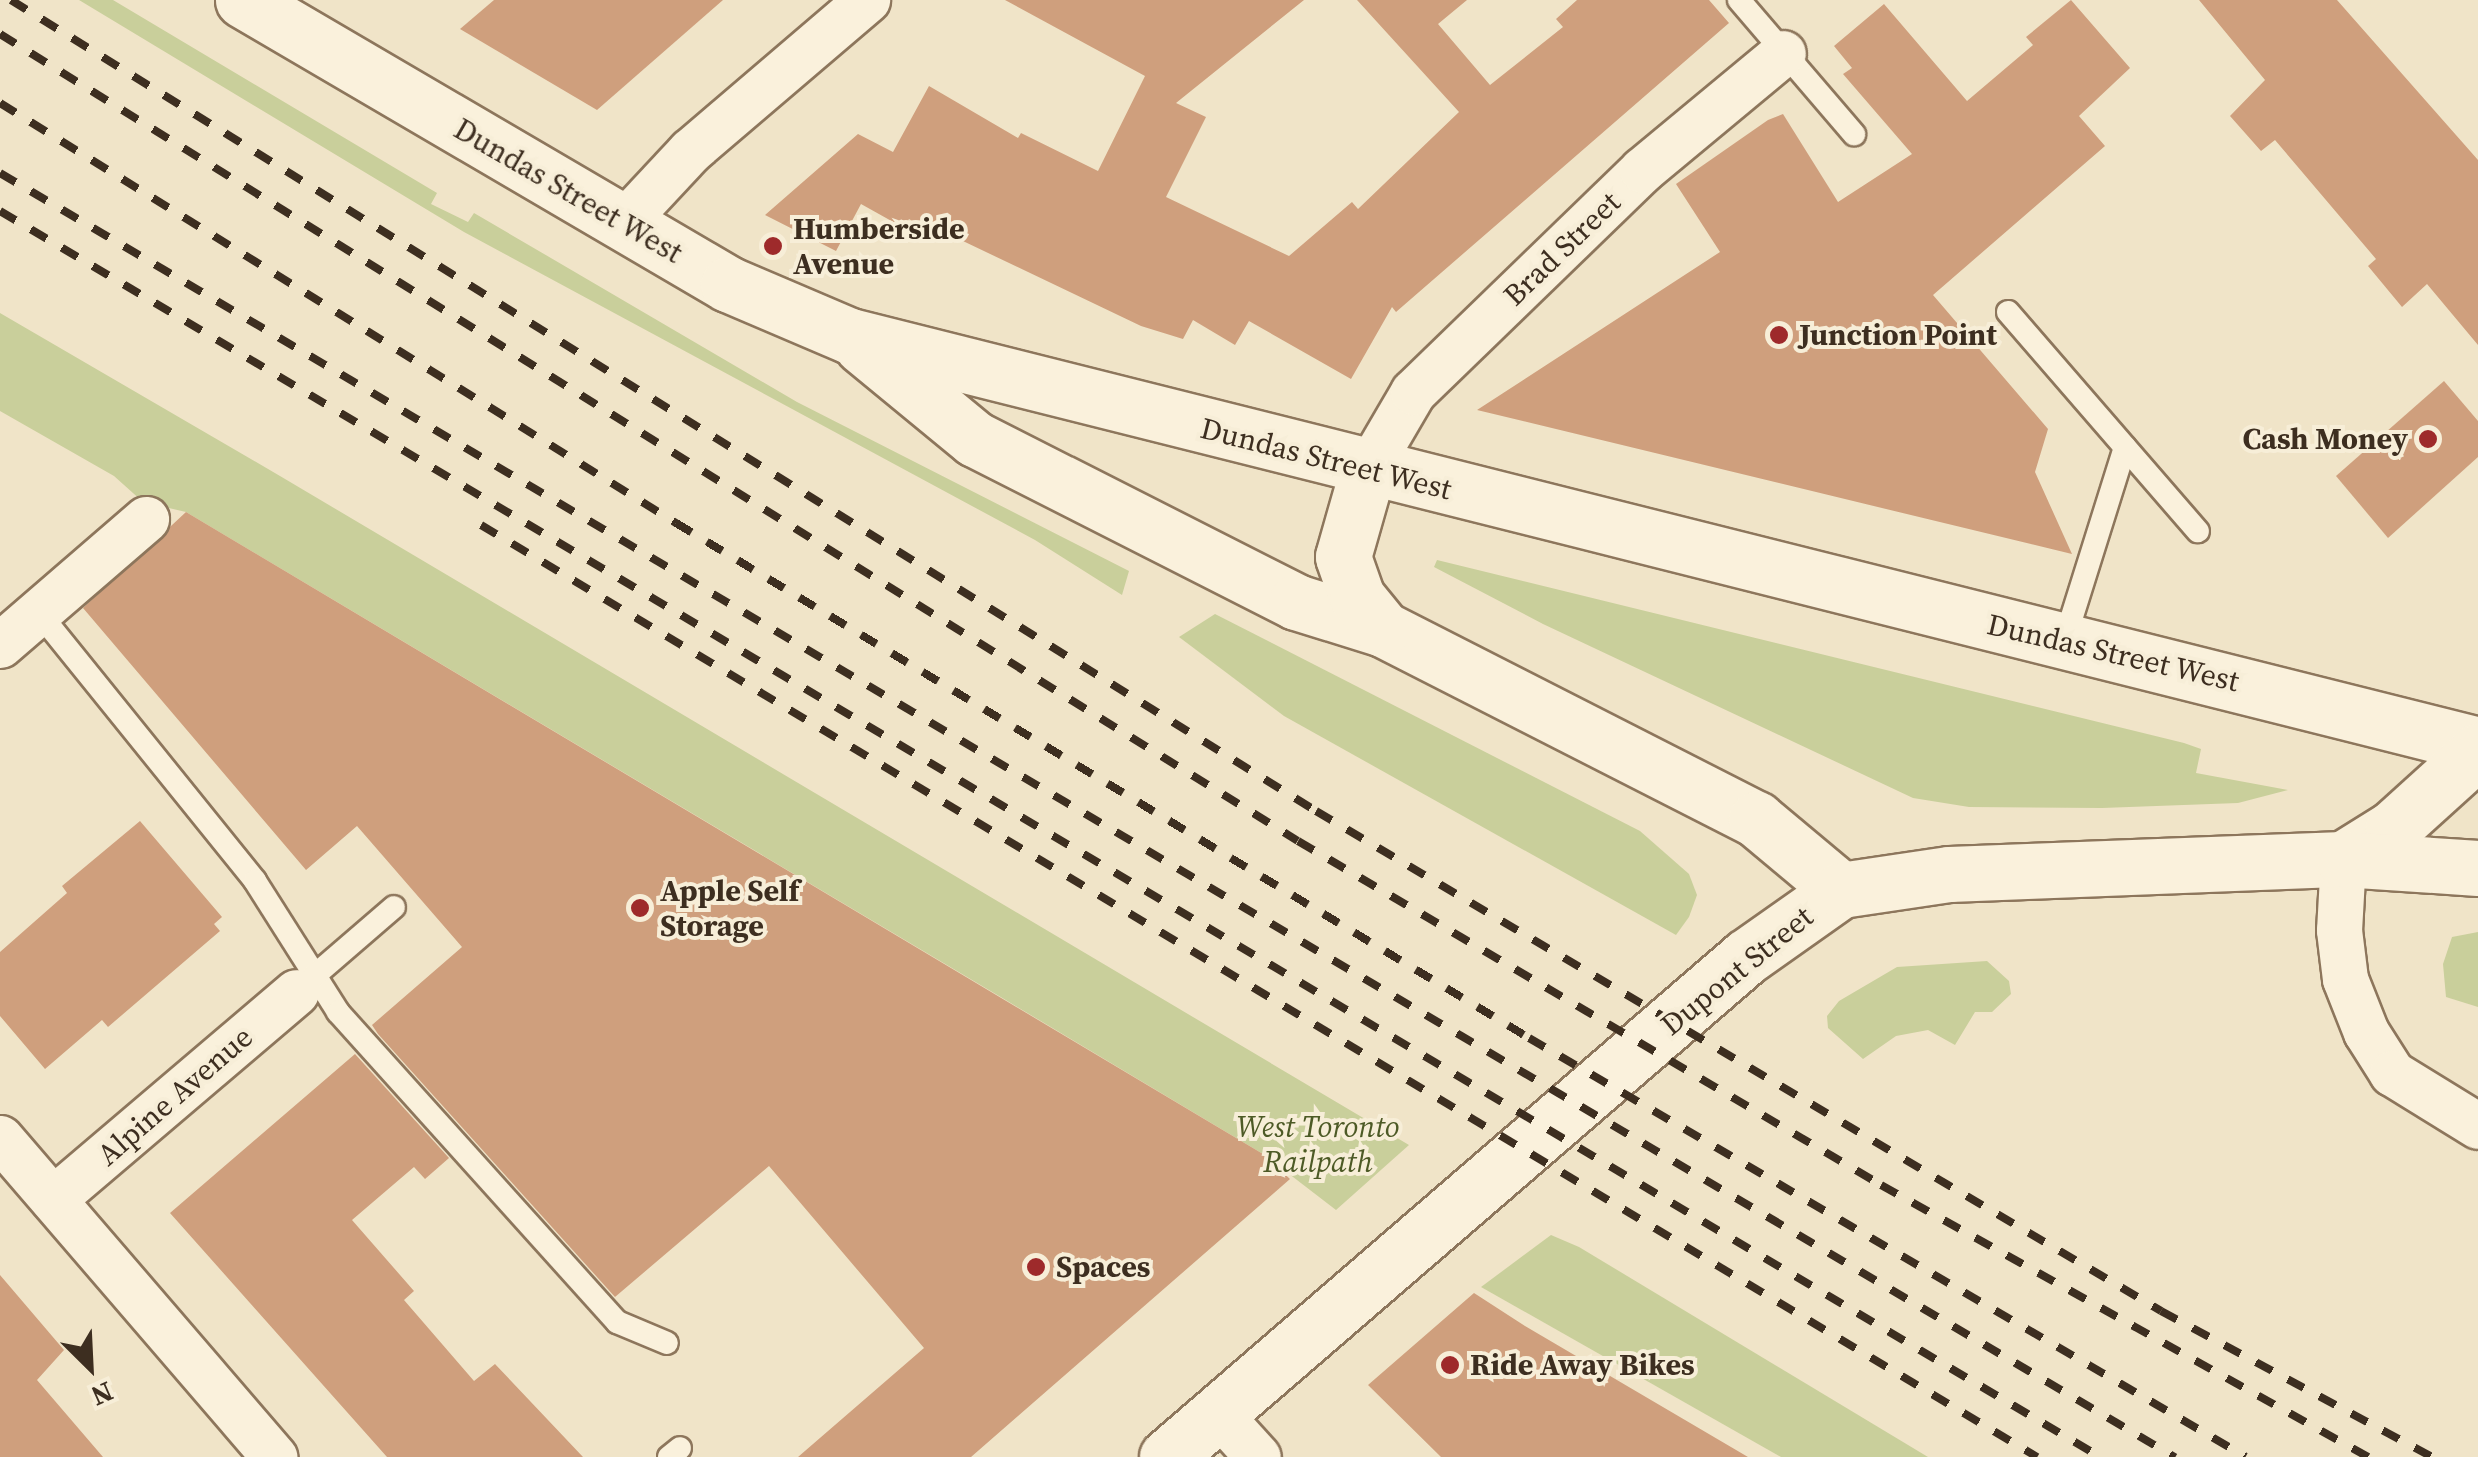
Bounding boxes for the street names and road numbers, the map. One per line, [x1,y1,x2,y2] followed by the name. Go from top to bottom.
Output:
[447,111,689,271] street label: Dundas Street West
[1496,185,1628,313] street label: Brad Street
[1196,410,1456,508] street label: Dundas Street West
[1983,606,2243,700] street label: Dundas Street West
[1654,899,1820,1043] street label: Dupont Street
[90,1019,260,1173] street label: Alpine Avenue

